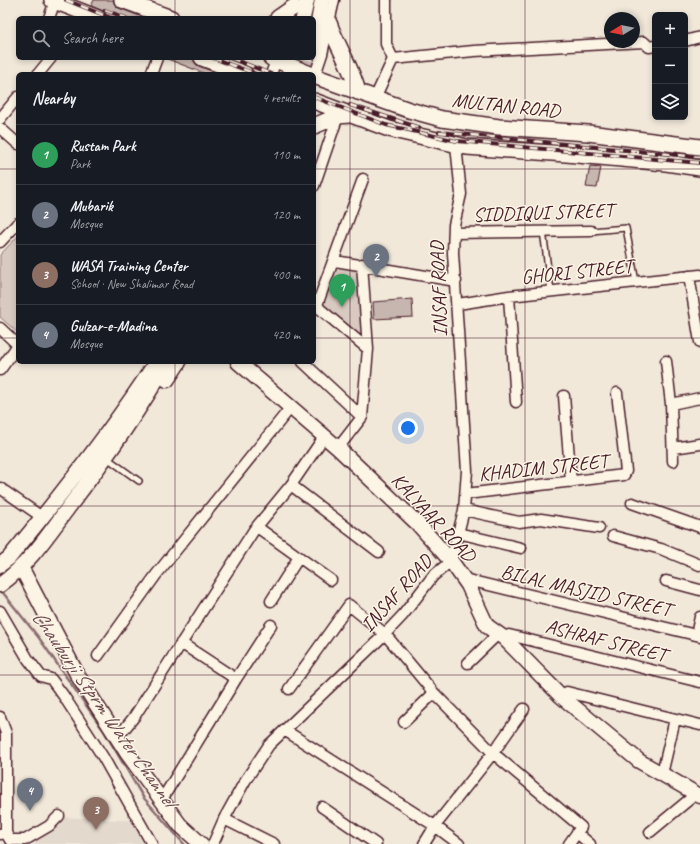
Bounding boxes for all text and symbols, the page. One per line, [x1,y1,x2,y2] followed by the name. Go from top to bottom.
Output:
[604,12,640,48] north arrow
[652,12,688,120] map controls
[652,12,688,48] button: +
[16,16,316,60] search box
[30,27,52,49] icon: search
[62,29,123,48] text: Search here
[652,48,688,84] button: −
[652,84,688,120] button: layers
[451,87,563,124] street label: MULTAN ROAD
[32,88,75,109] text: Nearby
[262,90,300,106] text: 4 results
[70,137,136,156] text: Rustam Park
[42,147,48,163] text: 1
[272,147,300,163] text: 110 m
[70,156,91,172] text: Park
[70,197,113,216] text: Mubarik
[472,197,618,227] street label: SIDDIQUI STREET
[42,207,48,223] text: 2
[272,207,300,223] text: 120 m
[70,216,102,232] text: Mosque
[424,239,453,337] street label: INSAF ROAD
[363,244,389,277] pin: 2
[520,253,638,290] street label: GHORI STREET
[70,257,187,276] text: WASA Training Center
[42,267,48,283] text: 3
[272,267,300,283] text: 400 m
[329,274,355,307] pin: 1
[70,276,193,292] text: School · New Shalimar Road
[70,317,157,336] text: Gulzar-e-Madina
[42,327,48,343] text: 4
[272,327,300,343] text: 420 m
[70,336,102,352] text: Mosque
[398,418,418,438] your location
[477,448,614,487] street label: KHADIM STREET
[386,468,483,569] street label: KALYAAR ROAD
[355,548,439,637] street label: INSAF ROAD
[499,559,678,623] street label: BILAL MASJID STREET
[26,605,185,816] water label: Chauburji Stprm Water Channel
[543,613,673,669] street label: ASHRAF STREET
[17,778,43,811] pin: 4
[83,797,109,830] pin: 3

